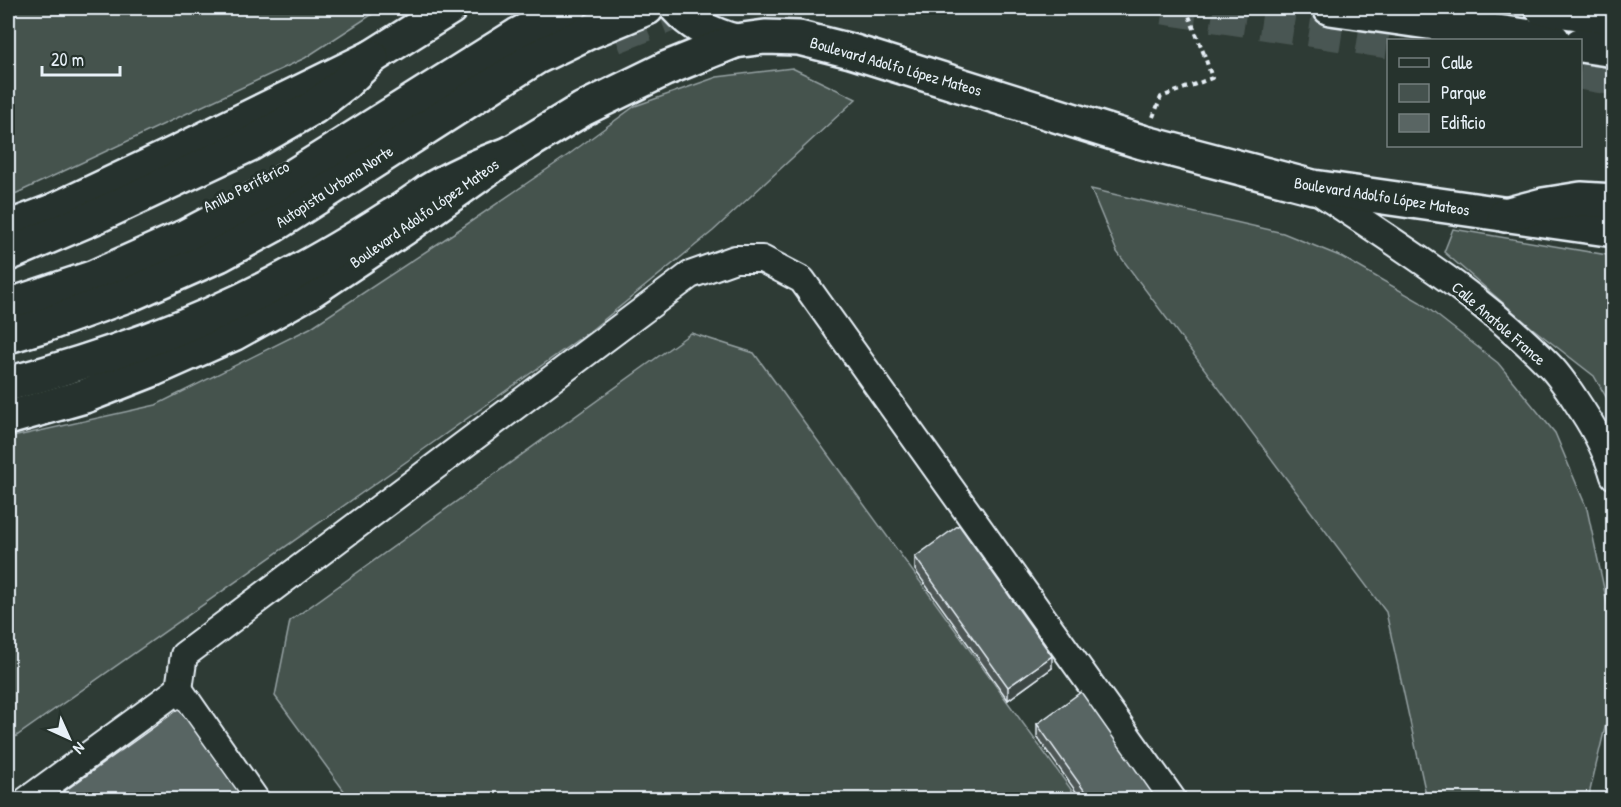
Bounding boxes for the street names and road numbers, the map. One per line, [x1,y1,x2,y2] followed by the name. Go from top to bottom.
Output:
[808,31,984,101] street label: Boulevard Adolfo López Mateos
[271,139,398,232] street label: Autopista Urbana Norte
[345,153,503,273] street label: Boulevard Adolfo López Mateos
[199,155,293,217] street label: Anillo Periférico
[1293,171,1471,221] street label: Boulevard Adolfo López Mateos
[1447,276,1551,370] street label: Calle Anatole France

